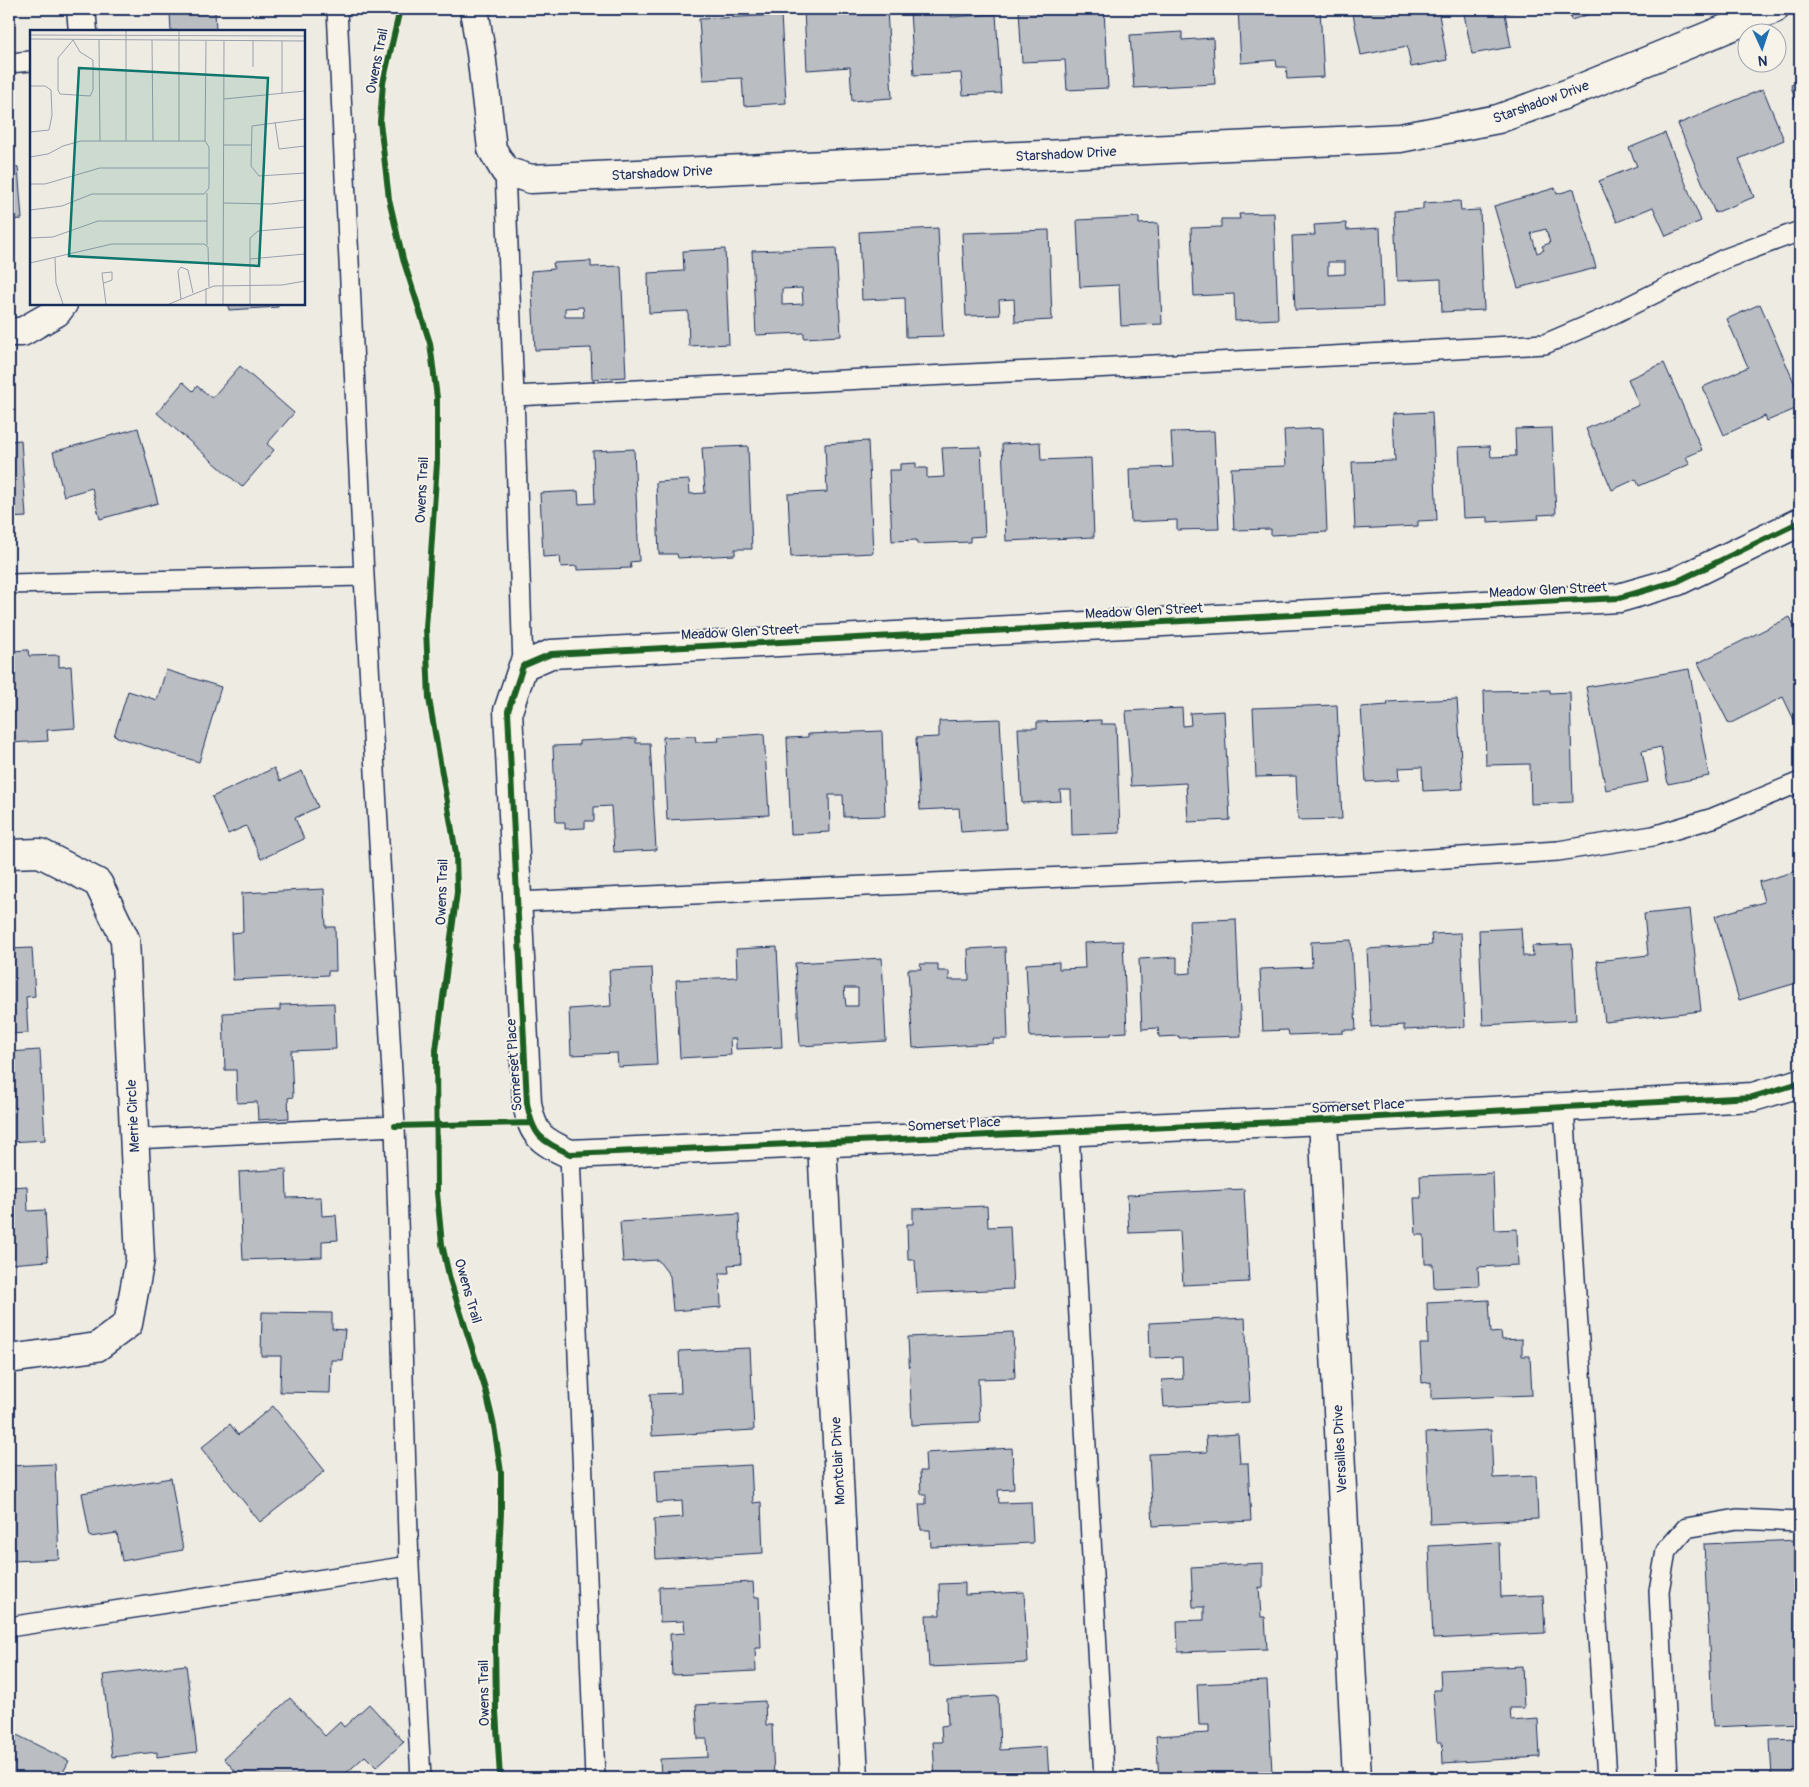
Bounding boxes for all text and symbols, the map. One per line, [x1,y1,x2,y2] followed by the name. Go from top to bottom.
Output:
[1736,22,1786,72] north arrow
[362,27,392,95] street label: Owens Trail
[30,30,305,305] inset map
[1757,52,1768,69] text: N
[1491,77,1591,127] street label: Starshadow Drive
[1015,143,1117,165] street label: Starshadow Drive
[611,162,713,184] street label: Starshadow Drive
[412,456,432,524] street label: Owens Trail
[1489,578,1608,602] street label: Meadow Glen Street
[1085,599,1204,623] street label: Meadow Glen Street
[681,620,800,644] street label: Meadow Glen Street
[432,858,452,926] street label: Owens Trail
[502,1018,526,1112] street label: Somerset Place
[123,1079,143,1153] street label: Merrie Circle
[1311,1095,1405,1117] street label: Somerset Place
[907,1113,1001,1135] street label: Somerset Place
[451,1257,485,1325] street label: Owens Trail
[1329,1404,1351,1494] street label: Versailles Drive
[827,1416,849,1506] street label: Montclair Drive
[475,1660,493,1726] street label: Owens Trail

